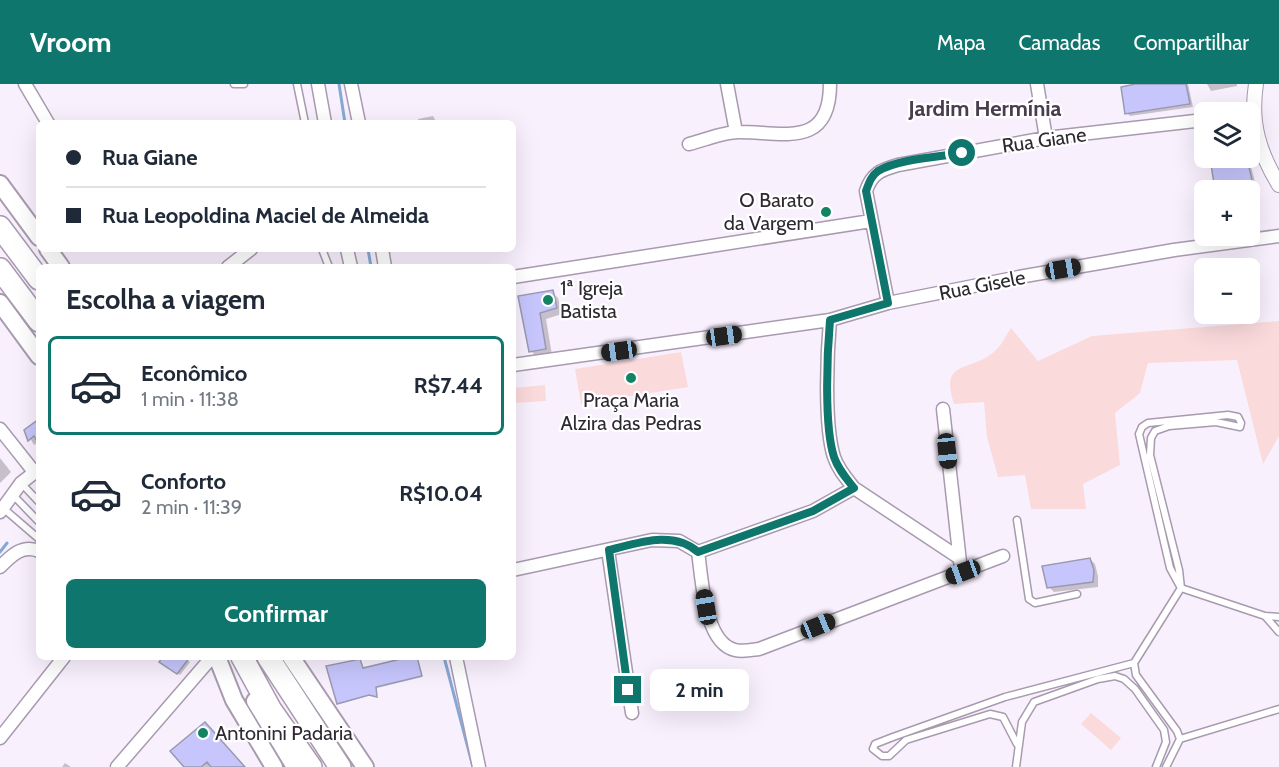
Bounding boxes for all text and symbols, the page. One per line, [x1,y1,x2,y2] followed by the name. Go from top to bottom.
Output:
[30,25,112,59] text: Vroom
[937,30,985,55] text: Mapa
[1018,30,1100,55] text: Camadas
[1133,30,1249,55] text: Compartilhar
[907,95,1062,122] district label: Jardim Hermínia
[1194,102,1260,324] map controls
[1194,102,1260,168] button: layers
[1000,122,1088,158] street label: Rua Giane
[948,139,975,166] route start
[102,144,198,171] text: Rua Giane
[1194,180,1260,246] button: +
[724,188,814,235] place label: O Barato da Vargem
[102,202,429,229] text: Rua Leopoldina Maciel de Almeida
[819,205,833,219] marker: O Barato da Vargem
[1044,257,1082,281] car
[1194,258,1260,324] button: −
[937,265,1027,305] street label: Rua Gisele
[560,276,623,323] place label: 1ª Igreja Batista
[66,283,265,316] text: Escolha a viagem
[541,293,555,307] marker: 1ª Igreja Batista
[705,325,743,347] car
[600,340,638,362] car
[69,359,123,413] icon: car
[141,360,247,387] text: Econômico
[624,371,638,385] marker: Praça Maria Alzira das Pedras
[414,372,483,399] text: R$7.44
[141,387,239,411] text: 1 min · 11:38
[561,388,701,435] place label: Praça Maria Alzira das Pedras
[936,432,958,470] car
[69,467,123,521] icon: car
[141,468,226,495] text: Conforto
[399,480,483,507] text: R$10.04
[141,495,242,519] text: 2 min · 11:39
[943,557,983,587] car
[66,579,486,648] button: Confirmar
[694,588,718,626] car
[798,611,838,641] car
[649,669,748,711] callout: 2 min
[614,676,641,703] route end
[675,678,724,702] text: 2 min
[215,721,353,745] place label: Antonini Padaria
[196,726,210,740] marker: Antonini Padaria

